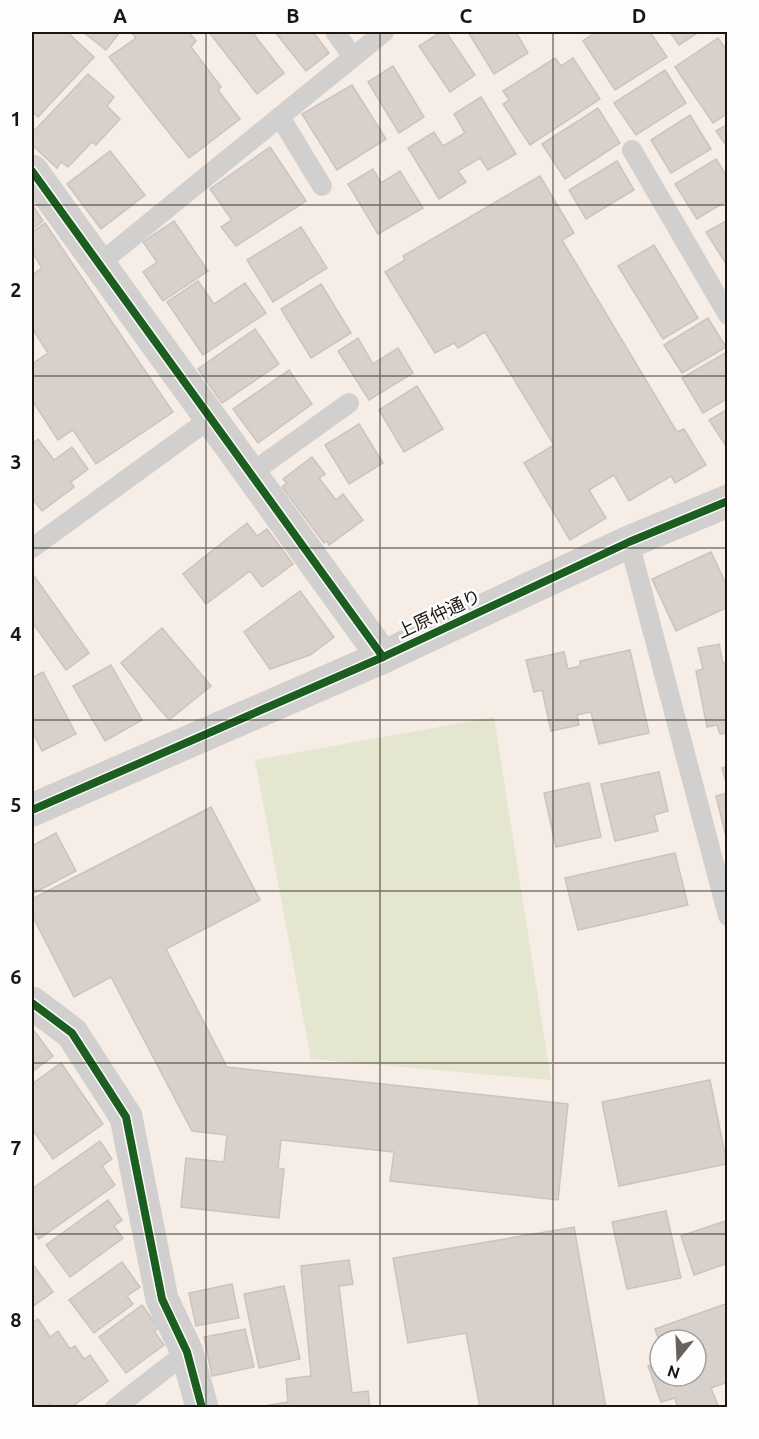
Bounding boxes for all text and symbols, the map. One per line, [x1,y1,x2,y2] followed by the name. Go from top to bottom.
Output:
[113,4,127,27] text: A
[286,4,300,27] text: B
[460,4,473,27] text: C
[632,4,646,27] text: D
[10,107,22,130] text: 1
[10,278,22,301] text: 2
[10,450,22,473] text: 3
[394,585,484,641] street label: 上原仲通り
[10,622,22,645] text: 4
[10,793,22,816] text: 5
[10,965,22,988] text: 6
[10,1136,22,1159] text: 7
[10,1308,22,1331] text: 8
[648,1328,708,1388] north arrow
[665,1362,682,1383] text: N

